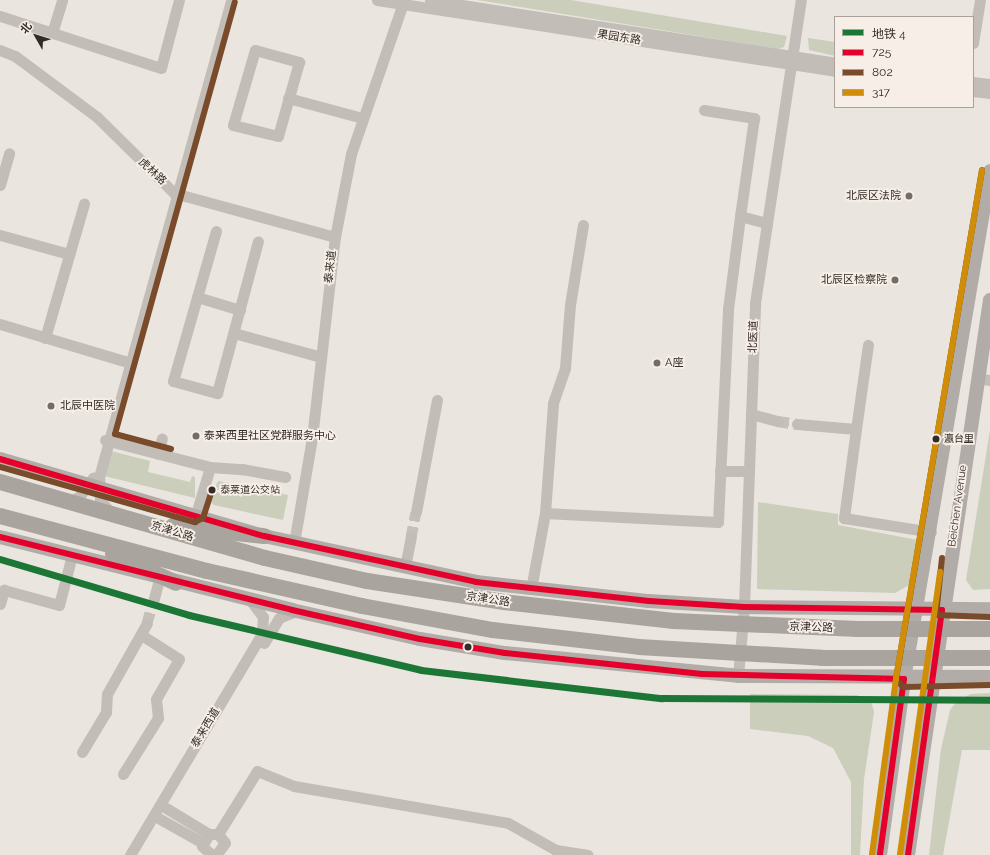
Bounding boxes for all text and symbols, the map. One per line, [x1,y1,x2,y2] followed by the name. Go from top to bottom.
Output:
[16,16,56,56] north arrow
[834,16,974,108] legend
[18,20,35,36] text: 北
[872,27,906,41] text: 地铁 4
[596,28,642,48] street label: 果园东路
[872,45,891,59] text: 725
[872,65,893,79] text: 802
[872,85,890,99] text: 317
[135,156,169,188] street label: 虎林路
[846,189,901,203] place label: 北辰区法院
[904,191,914,201] marker: 北辰区法院
[322,250,340,284] street label: 泰来道
[821,273,887,287] place label: 北辰区检察院
[890,275,900,285] marker: 北辰区检察院
[747,320,761,354] street label: 北医道
[665,356,683,370] place label: A座
[652,358,662,368] marker: A座
[60,399,115,413] place label: 北辰中医院
[45,400,57,412] marker: 北辰中医院
[204,429,336,443] place label: 泰来西里社区党群服务中心
[191,431,201,441] marker: 泰来西里社区党群服务中心
[944,433,974,445] place label: 瀛台里
[931,434,941,444] marker: 瀛台里
[946,464,970,548] street label: Beichen Avenue
[220,484,280,496] place label: 泰莱道公交站
[207,485,217,495] marker: 泰莱道公交站
[149,519,195,545] street label: 京津公路
[465,590,511,610] street label: 京津公路
[789,621,833,635] street label: 京津公路
[463,642,473,652] unlabelled marker
[189,706,223,750] street label: 泰来西道

